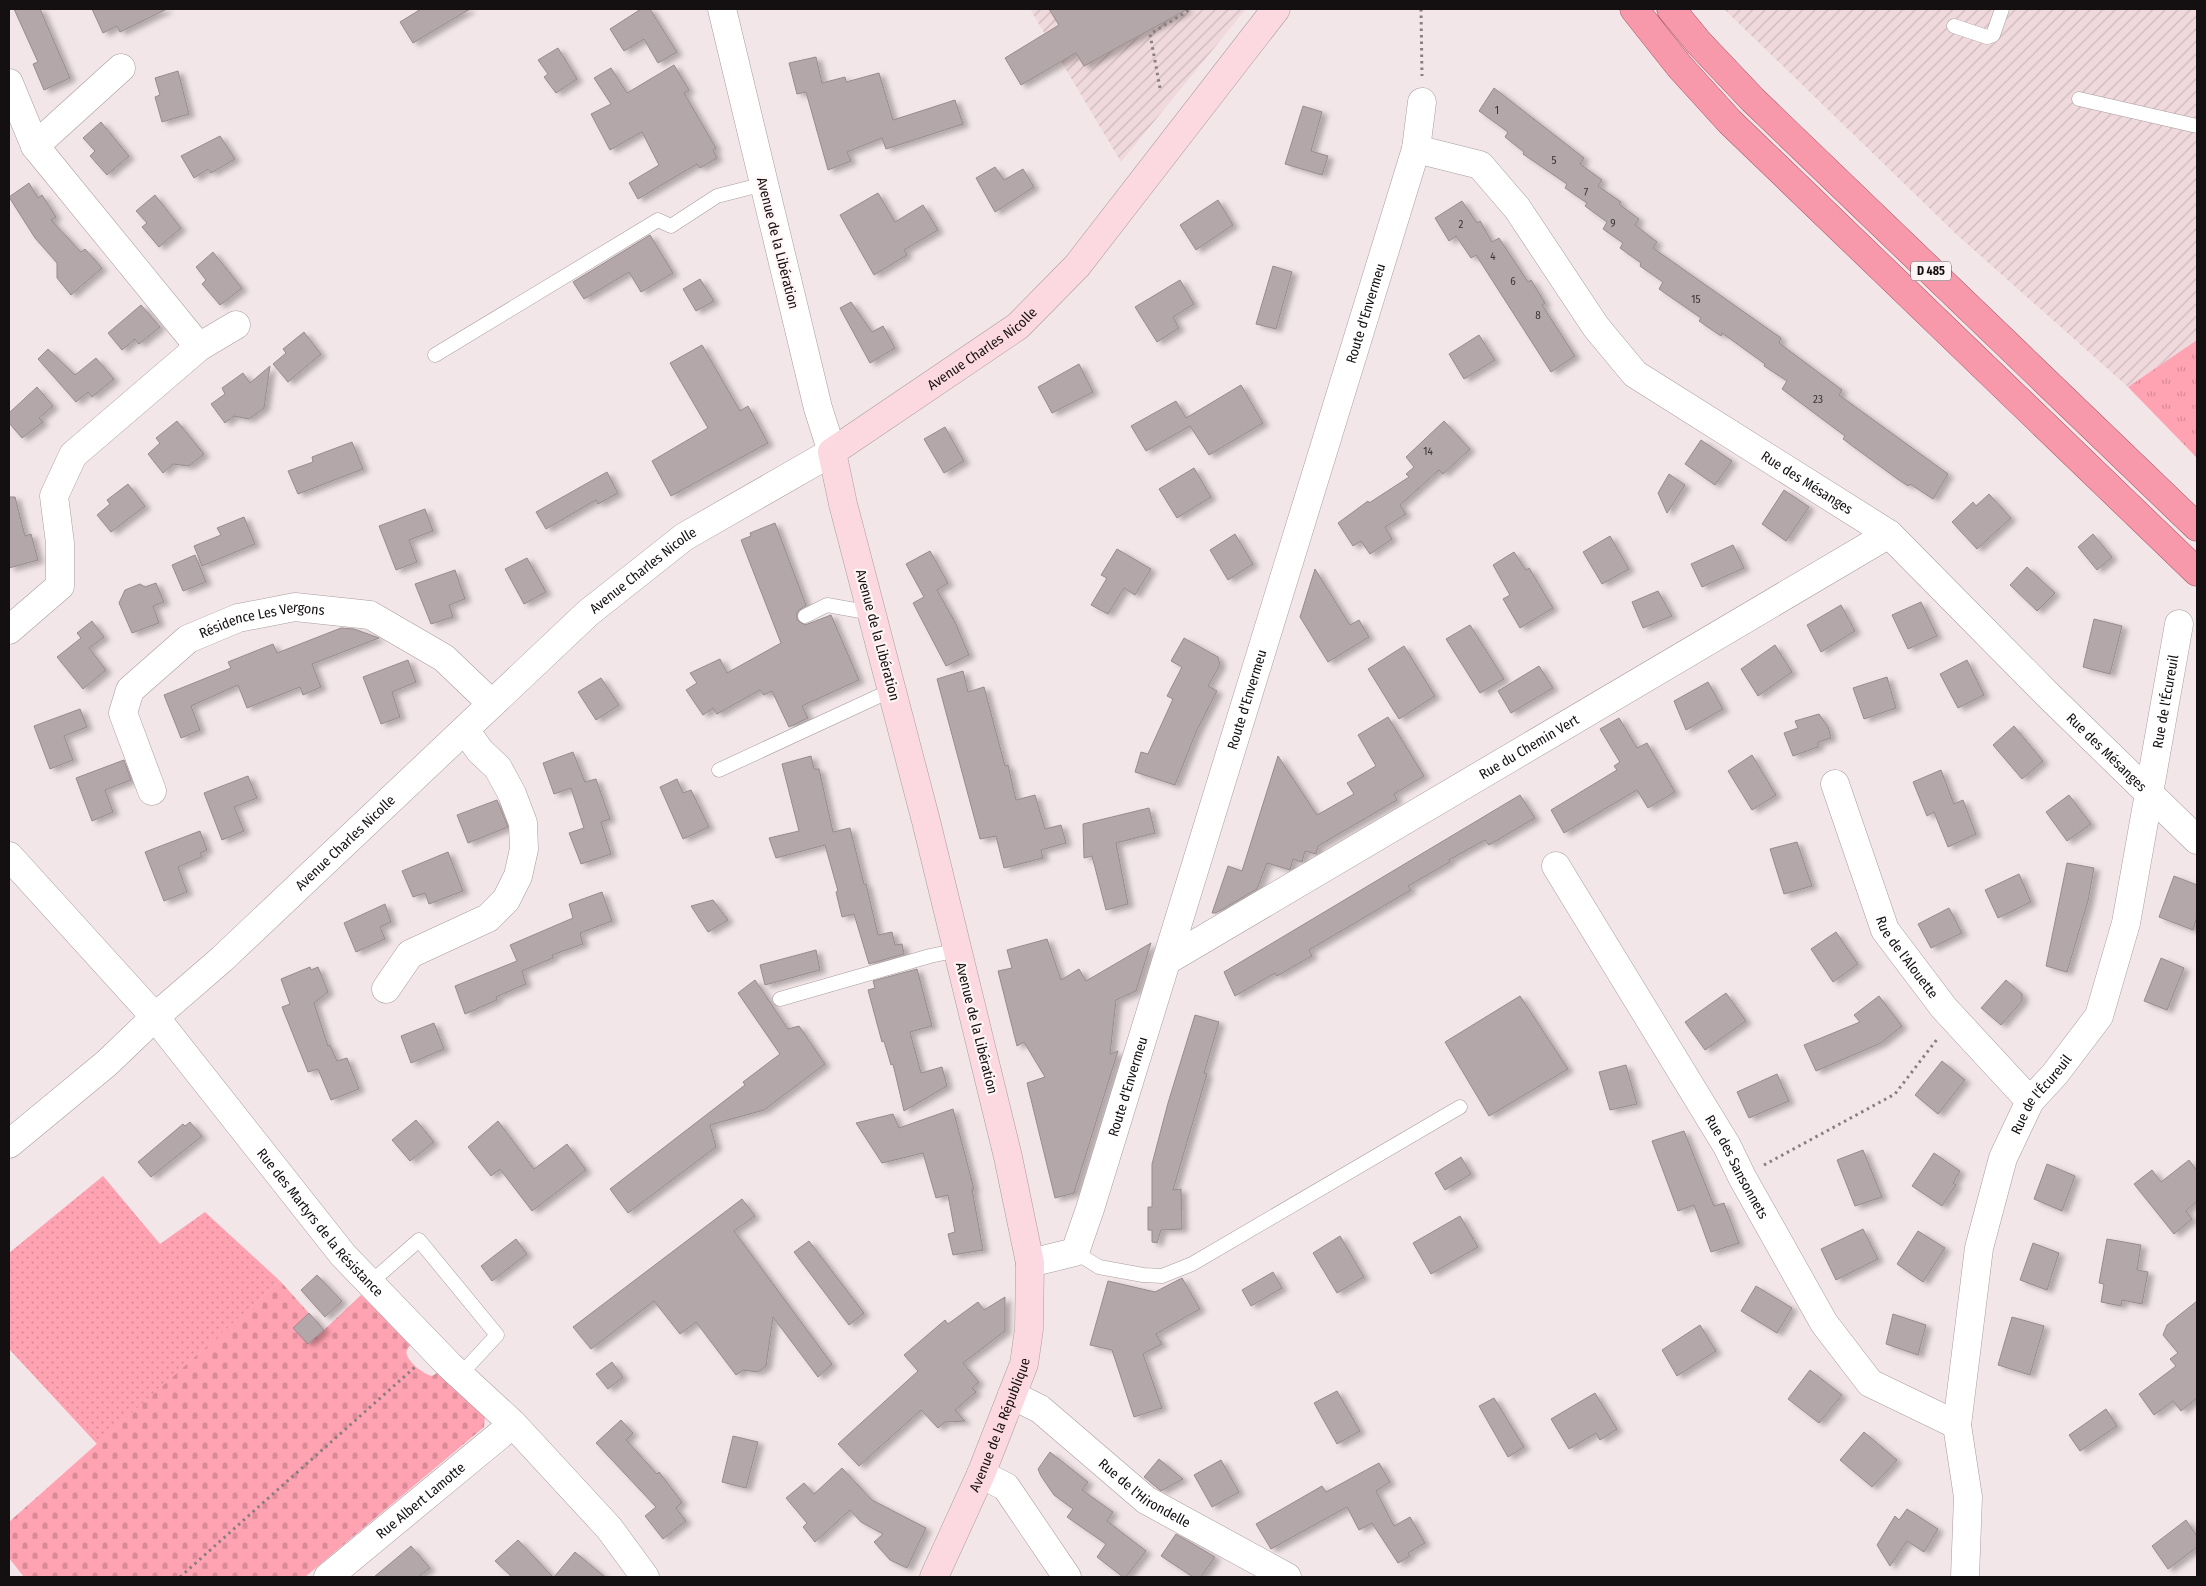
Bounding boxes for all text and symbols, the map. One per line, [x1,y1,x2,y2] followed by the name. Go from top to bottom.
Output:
[1495,104,1499,117] house number: 1
[1551,154,1557,167] house number: 5
[753,176,802,311] street label: Avenue de la Libération
[1584,186,1589,199] house number: 7
[1610,217,1616,230] house number: 9
[1459,218,1464,231] house number: 2
[1490,250,1496,263] house number: 4
[1343,261,1389,366] street label: Route d'Envermeu
[1911,262,1951,280] road number: D 485
[1510,275,1516,288] house number: 6
[1691,293,1701,306] house number: 15
[924,304,1041,394] street label: Avenue Charles Nicolle
[1535,309,1541,322] house number: 8
[1813,393,1823,406] house number: 23
[1423,445,1433,458] house number: 14
[1758,448,1856,518] street label: Rue des Mésanges
[586,524,700,617] street label: Avenue Charles Nicolle
[852,568,903,703] street label: Avenue de la Libération
[197,599,326,642] street label: Résidence Les Vergons
[1224,647,1271,752] street label: Route d'Envermeu
[2149,653,2182,750] street label: Rue de l'Écureuil
[2063,710,2150,795] street label: Rue des Mésanges
[1476,711,1582,783] street label: Rue du Chemin Vert
[292,792,399,894] street label: Avenue Charles Nicolle
[1872,914,1942,1002] street label: Rue de l'Alouette
[952,961,1001,1096] street label: Avenue de la Libération
[1105,1035,1152,1139] street label: Route d'Envermeu
[2007,1051,2076,1137] street label: Rue de l'Écureuil
[1701,1112,1772,1222] street label: Rue des Sansonnets
[253,1145,387,1301] street label: Rue des Martyrs de la Résistance
[966,1357,1034,1495] street label: Avenue de la République
[1095,1455,1193,1532] street label: Rue de l'Hirondelle
[373,1459,469,1543] street label: Rue Albert Lamotte

